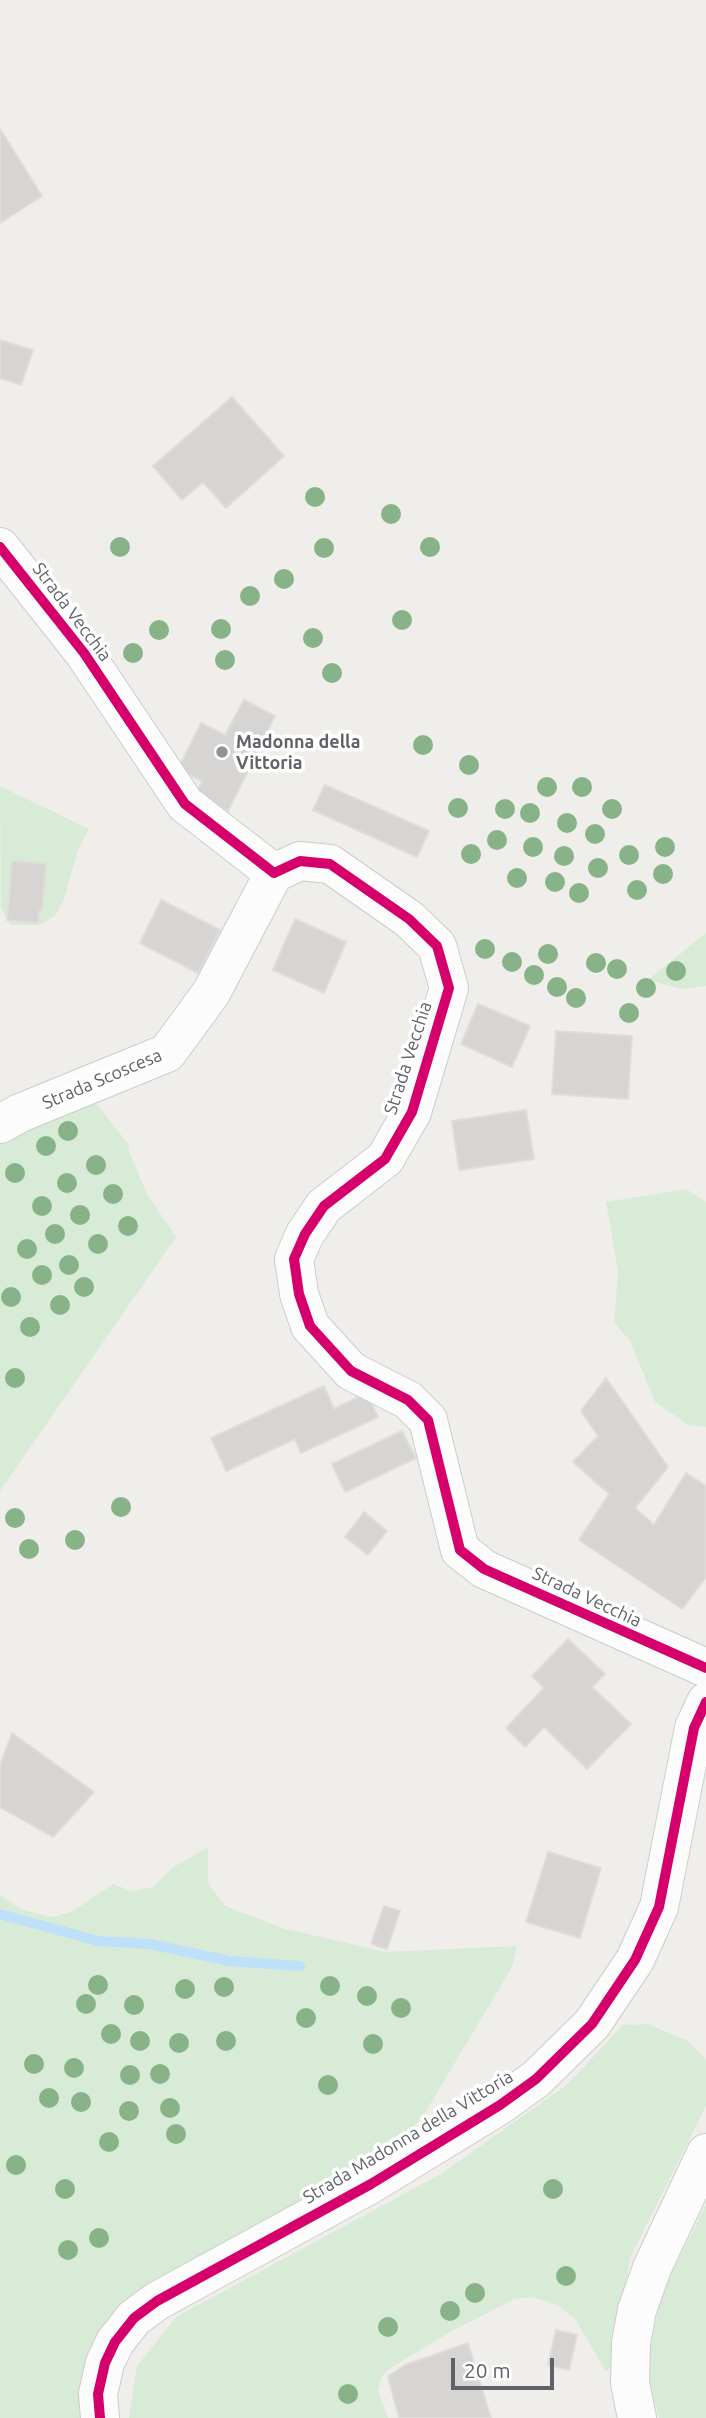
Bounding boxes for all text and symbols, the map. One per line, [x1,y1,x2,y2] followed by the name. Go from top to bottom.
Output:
[28,558,116,666] street label: Strada Vecchia
[236,731,361,774] place label: Madonna della Vittoria
[214,744,230,760] marker: Madonna della Vittoria
[380,999,436,1117] street label: Strada Vecchia
[39,1044,165,1114] street label: Strada Scoscesa
[529,1562,645,1632] street label: Strada Vecchia
[299,2066,517,2208] street label: Strada Madonna della Vittoria
[454,2344,557,2388] scale bar
[464,2358,511,2382] text: 20 m

